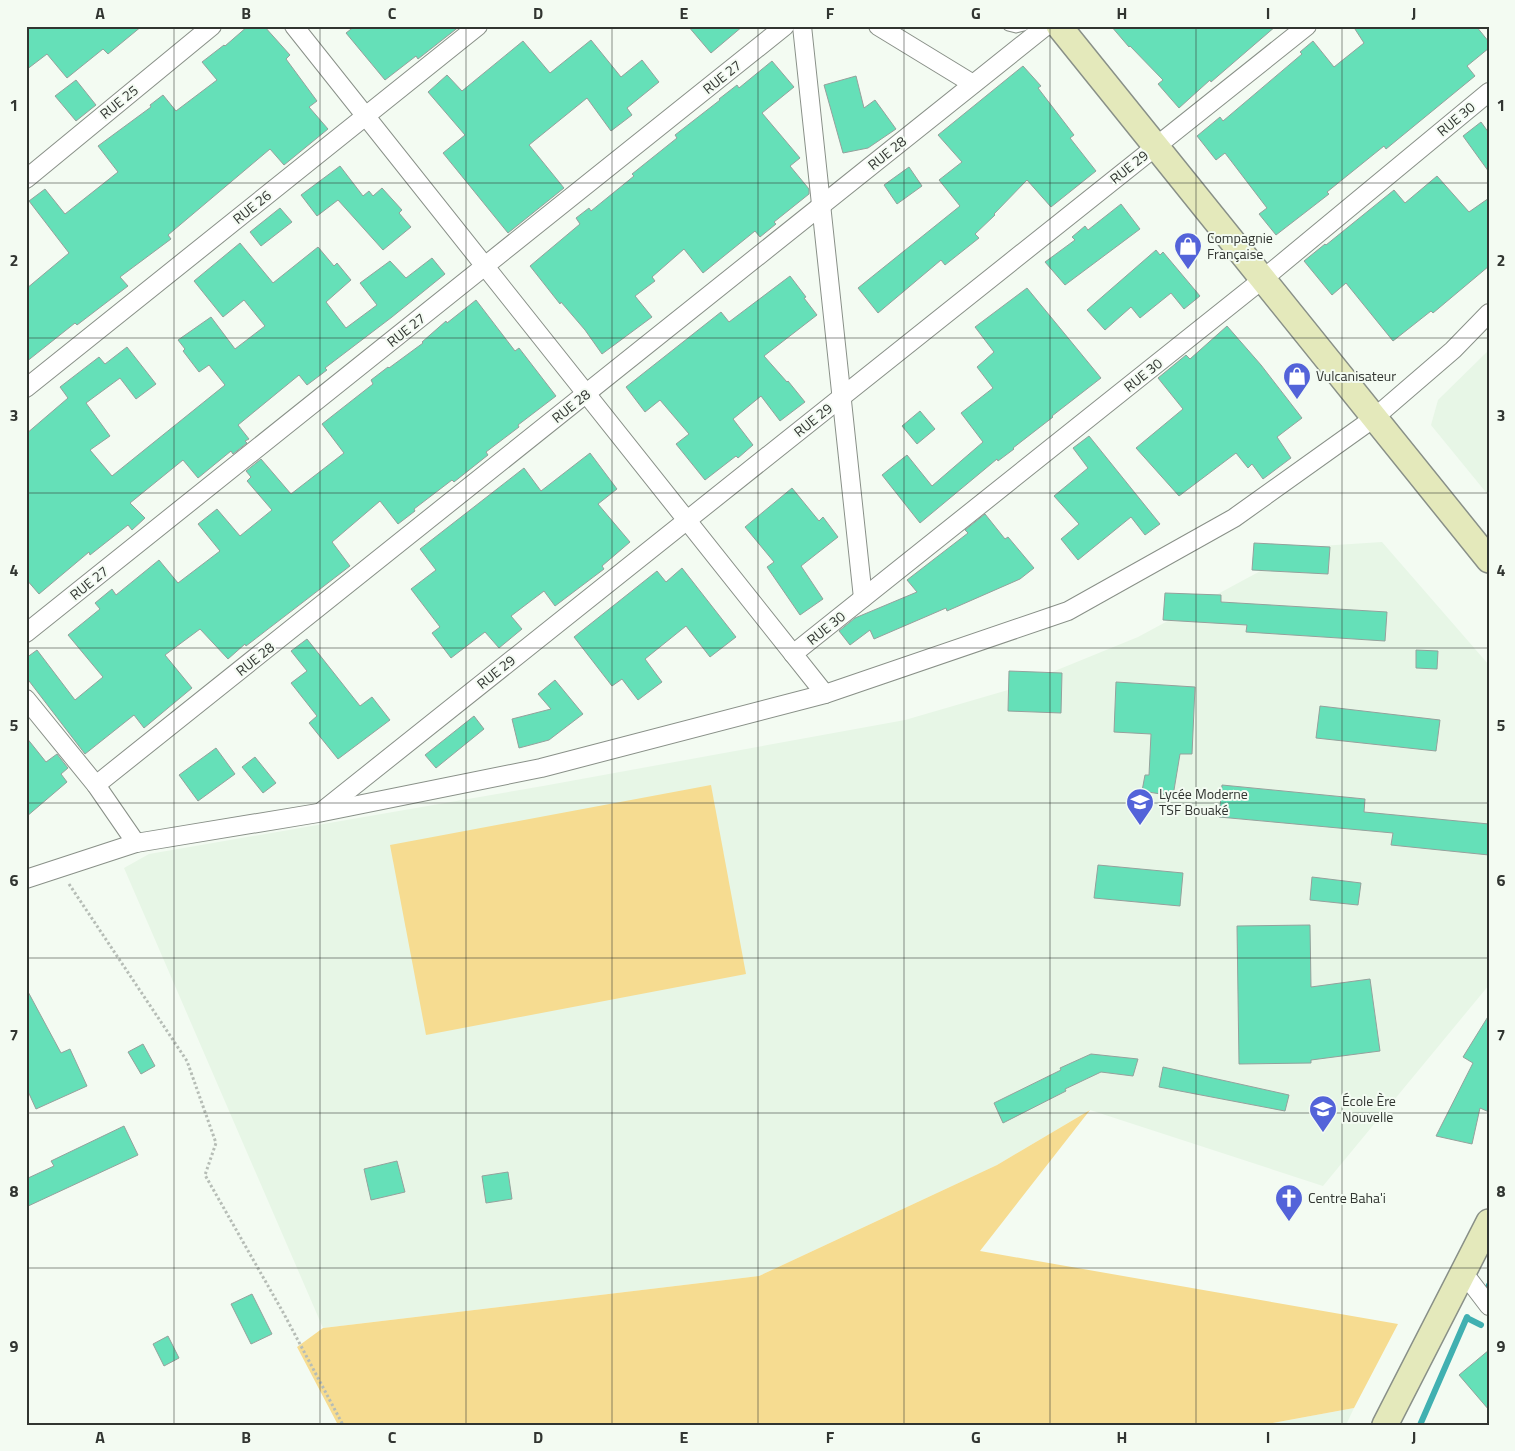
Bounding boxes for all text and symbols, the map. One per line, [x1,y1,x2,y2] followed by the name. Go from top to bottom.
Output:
[95,1,105,25] text: A
[241,1,251,25] text: B
[388,1,397,25] text: C
[533,1,543,25] text: D
[680,1,689,25] text: E
[826,1,835,25] text: F
[971,1,981,25] text: G
[1117,1,1127,25] text: H
[1266,1,1270,25] text: I
[1412,1,1416,25] text: J
[698,55,745,99] street label: RUE 27
[95,79,143,124] street label: RUE 25
[10,93,18,117] text: 1
[1497,93,1505,117] text: 1
[1432,96,1479,141] street label: RUE 30
[863,130,911,175] street label: RUE 28
[1105,144,1153,189] street label: RUE 29
[228,184,276,229] street label: RUE 26
[1207,227,1273,264] place label: Compagnie Française
[1173,231,1203,270] shop icon: Compagnie Française
[10,248,18,272] text: 2
[1497,248,1505,272] text: 2
[382,308,429,352] street label: RUE 27
[1119,352,1167,397] street label: RUE 30
[1282,361,1312,400] shop icon: Vulcanisateur
[1316,365,1396,386] place label: Vulcanisateur
[547,383,595,428] street label: RUE 28
[789,397,837,442] street label: RUE 29
[10,403,18,427] text: 3
[1497,403,1505,427] text: 3
[10,558,19,582] text: 4
[1497,558,1506,582] text: 4
[65,561,112,605] street label: RUE 27
[802,605,850,650] street label: RUE 30
[231,636,279,681] street label: RUE 28
[472,649,520,694] street label: RUE 29
[10,713,19,737] text: 5
[1497,713,1506,737] text: 5
[1159,783,1248,820] place label: Lycée Moderne TSF Bouaké
[1125,787,1155,826] school or university icon: Lycée Moderne TSF Bouaké
[10,868,19,892] text: 6
[1497,868,1506,892] text: 6
[10,1023,18,1047] text: 7
[1497,1023,1505,1047] text: 7
[1342,1090,1396,1127] place label: École Ère Nouvelle
[1308,1094,1338,1133] school or university icon: École Ère Nouvelle
[10,1179,19,1203] text: 8
[1497,1179,1506,1203] text: 8
[1274,1183,1304,1222] church icon: Centre Baha'i
[1308,1187,1386,1208] place label: Centre Baha'i
[10,1334,19,1358] text: 9
[1497,1334,1506,1358] text: 9
[95,1425,105,1449] text: A
[241,1425,251,1449] text: B
[388,1425,397,1449] text: C
[533,1425,543,1449] text: D
[680,1425,689,1449] text: E
[826,1425,835,1449] text: F
[971,1425,981,1449] text: G
[1117,1425,1127,1449] text: H
[1266,1425,1270,1449] text: I
[1412,1425,1416,1449] text: J

